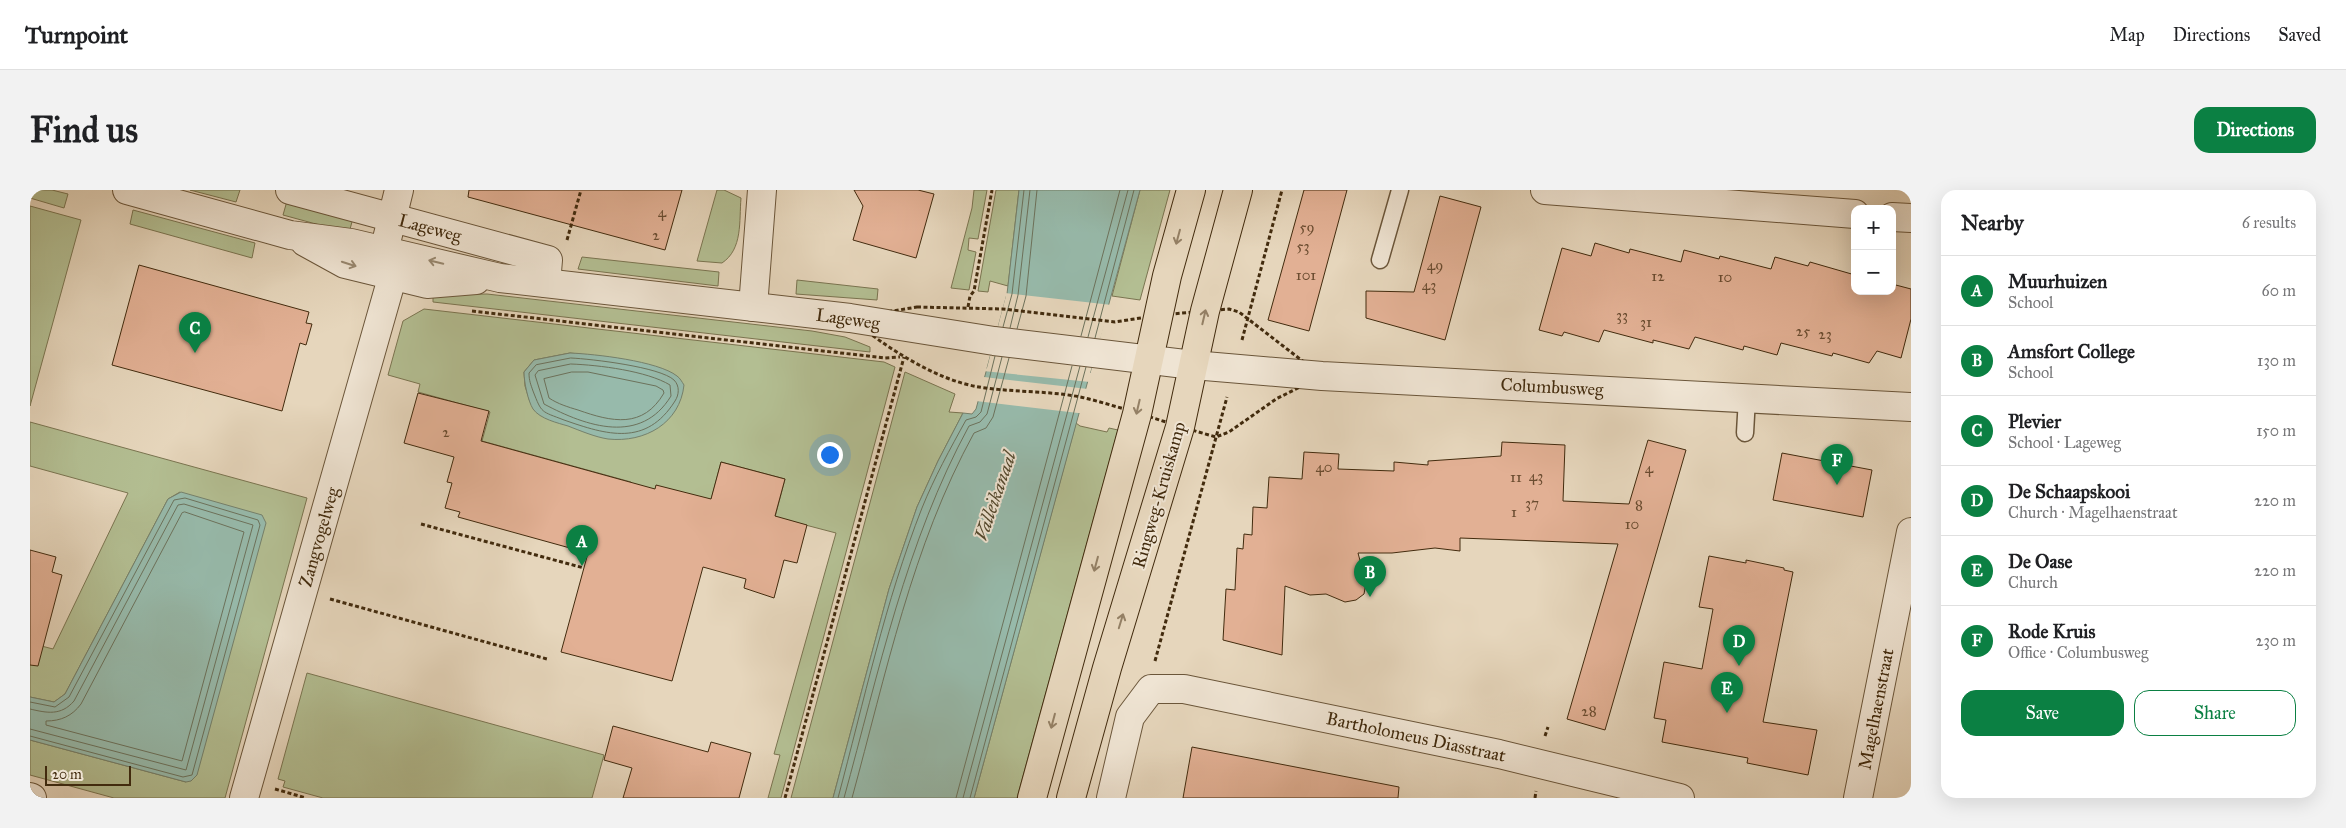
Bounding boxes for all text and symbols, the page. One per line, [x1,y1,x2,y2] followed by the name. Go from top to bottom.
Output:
[25,20,128,50] text: Turnpoint
[2109,24,2145,46] text: Map
[2173,24,2250,46] text: Directions
[2278,24,2321,46] text: Saved
[2194,107,2316,153] button: Directions
[30,109,138,152] text: Find us
[658,203,667,221] house number: 4
[1851,205,1896,295] map controls
[1851,205,1896,250] button: +
[396,209,464,248] street label: Lageweg
[1961,210,2024,236] text: Nearby
[2242,213,2296,232] text: 6 results
[1299,218,1315,236] house number: 59
[652,226,660,244] house number: 2
[1173,229,1182,245] one-way arrow
[1297,237,1309,255] house number: 53
[1851,250,1896,295] button: −
[1427,256,1443,274] house number: 49
[428,257,444,266] one-way arrow
[341,260,357,270] one-way arrow
[1296,266,1316,284] house number: 101
[1651,267,1665,285] house number: 12
[1718,268,1732,286] house number: 10
[2008,270,2107,293] text: Muurhuizen
[1422,276,1436,294] house number: 43
[1972,281,1982,300] text: A
[2262,281,2296,300] text: 60 m
[2008,293,2053,312] text: School
[814,304,882,335] street label: Lageweg
[1616,306,1628,324] house number: 33
[1200,309,1209,325] one-way arrow
[179,312,211,353] pin: C
[1640,313,1652,331] house number: 31
[1796,322,1810,340] house number: 25
[1818,325,1832,343] house number: 23
[2008,340,2135,363] text: Amsfort College
[1972,351,1982,370] text: B
[2257,351,2296,370] text: 130 m
[2008,363,2053,382] text: School
[1500,373,1605,402] street label: Columbusweg
[1133,399,1142,415] one-way arrow
[2008,410,2061,433] text: Plevier
[1128,419,1191,571] street label: Ringweg-Kruiskamp
[1972,421,1982,440] text: C
[2256,421,2296,440] text: 150 m
[442,423,450,441] house number: 2
[2008,433,2121,452] text: School · Lageweg
[817,442,843,468] your location
[1821,444,1853,485] pin: F
[969,447,1022,544] water label: Valleikanaal
[1315,458,1333,476] house number: 40
[1645,459,1654,477] house number: 4
[1529,467,1543,485] house number: 43
[1510,468,1522,486] house number: 11
[2008,480,2130,503] text: De Schaapskooi
[294,484,345,590] street label: Zangvogelweg
[1971,491,1983,510] text: D
[2254,491,2296,510] text: 220 m
[1525,494,1539,512] house number: 37
[1635,496,1643,514] house number: 8
[1511,503,1517,521] house number: 1
[2008,503,2178,522] text: Church · Magelhaenstraat
[1625,515,1639,533] house number: 10
[566,525,598,566] pin: A
[2008,550,2072,573] text: De Oase
[1091,556,1100,572] one-way arrow
[1354,556,1386,597] pin: B
[1971,561,1983,580] text: E
[2254,561,2296,580] text: 220 m
[2008,573,2058,592] text: Church
[1117,614,1127,630] one-way arrow
[2008,620,2095,643] text: Rode Kruis
[1723,625,1755,666] pin: D
[1972,631,1982,650] text: F
[2256,631,2296,650] text: 230 m
[2008,643,2148,662] text: Office · Columbusweg
[1853,646,1900,772] street label: Magelhaenstraat
[1711,672,1743,713] pin: E
[1961,690,2124,736] button: Save
[2134,690,2296,736] button: Share
[1581,702,1597,720] house number: 28
[1324,707,1508,767] street label: Bartholomeus Diasstraat
[1048,713,1058,729] one-way arrow
[45,763,131,786] scale bar
[52,766,82,783] text: 20 m

